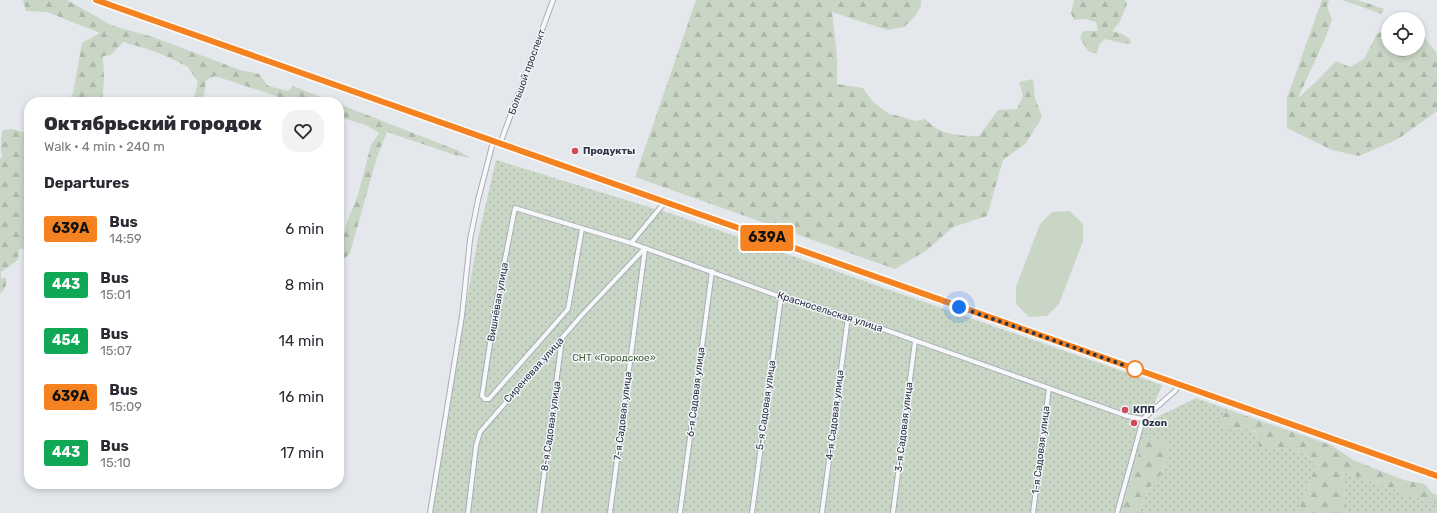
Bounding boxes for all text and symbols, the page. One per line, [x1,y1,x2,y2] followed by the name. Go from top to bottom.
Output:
[1381,12,1425,56] map controls
[1381,12,1425,56] button: locate
[506,28,548,116] street label: Большой проспект
[282,110,324,152] button: heart
[44,112,262,135] text: Октябрьский городок
[44,139,165,154] text: Walk · 4 min · 240 m
[583,145,635,157] place label: Продукты
[570,146,580,156] marker: Продукты
[44,174,129,192] text: Departures
[109,213,138,231] text: Bus
[52,220,89,237] text: 639А
[285,220,324,238] text: 6 min
[739,225,795,251] line badge: 639А
[748,229,786,246] text: 639А
[109,231,142,246] text: 14:59
[485,262,511,342] street label: Вишнёвая улица
[100,269,129,287] text: Bus
[52,276,80,293] text: 443
[285,276,324,294] text: 8 min
[100,287,131,302] text: 15:01
[776,289,884,335] street label: Красносельская улица
[949,297,969,317] your location
[100,325,129,343] text: Bus
[52,332,80,349] text: 454
[279,332,324,350] text: 14 min
[502,335,566,405] street label: Сиреневая улица
[100,343,132,358] text: 15:07
[685,346,707,438] street label: 6-я Садовая улица
[572,352,656,364] park label: СНТ «Городское»
[754,359,778,451] street label: 5-я Садовая улица
[1126,360,1144,378] unlabelled marker
[824,369,846,461] street label: 4-я Садовая улица
[612,371,634,461] street label: 7-я Садовая улица
[539,380,563,472] street label: 8-я Садовая улица
[109,381,138,399] text: Bus
[893,381,915,473] street label: 3-я Садовая улица
[52,388,89,405] text: 639А
[279,388,324,406] text: 16 min
[109,399,142,414] text: 15:09
[1133,404,1155,416] place label: КПП
[1030,405,1052,495] street label: 1-я Садовая улица
[1120,405,1130,415] marker: КПП
[1142,417,1167,429] place label: Ozon
[1129,418,1139,428] marker: Ozon
[100,437,129,455] text: Bus
[52,444,80,461] text: 443
[280,444,324,462] text: 17 min
[100,455,131,470] text: 15:10

